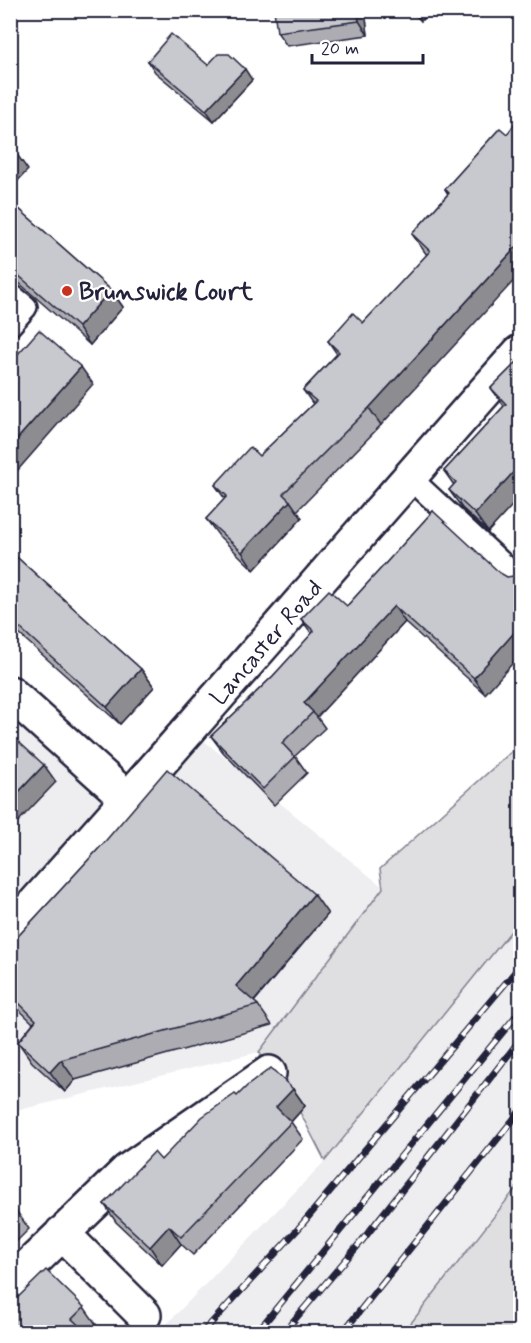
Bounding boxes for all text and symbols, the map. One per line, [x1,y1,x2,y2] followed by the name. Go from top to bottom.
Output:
[312,27,423,65] scale bar
[321,37,359,61] text: 20 m
[79,277,254,308] place label: Brunswick Court
[60,284,74,298] marker: Brunswick Court
[204,574,330,712] street label: Lancaster Road

